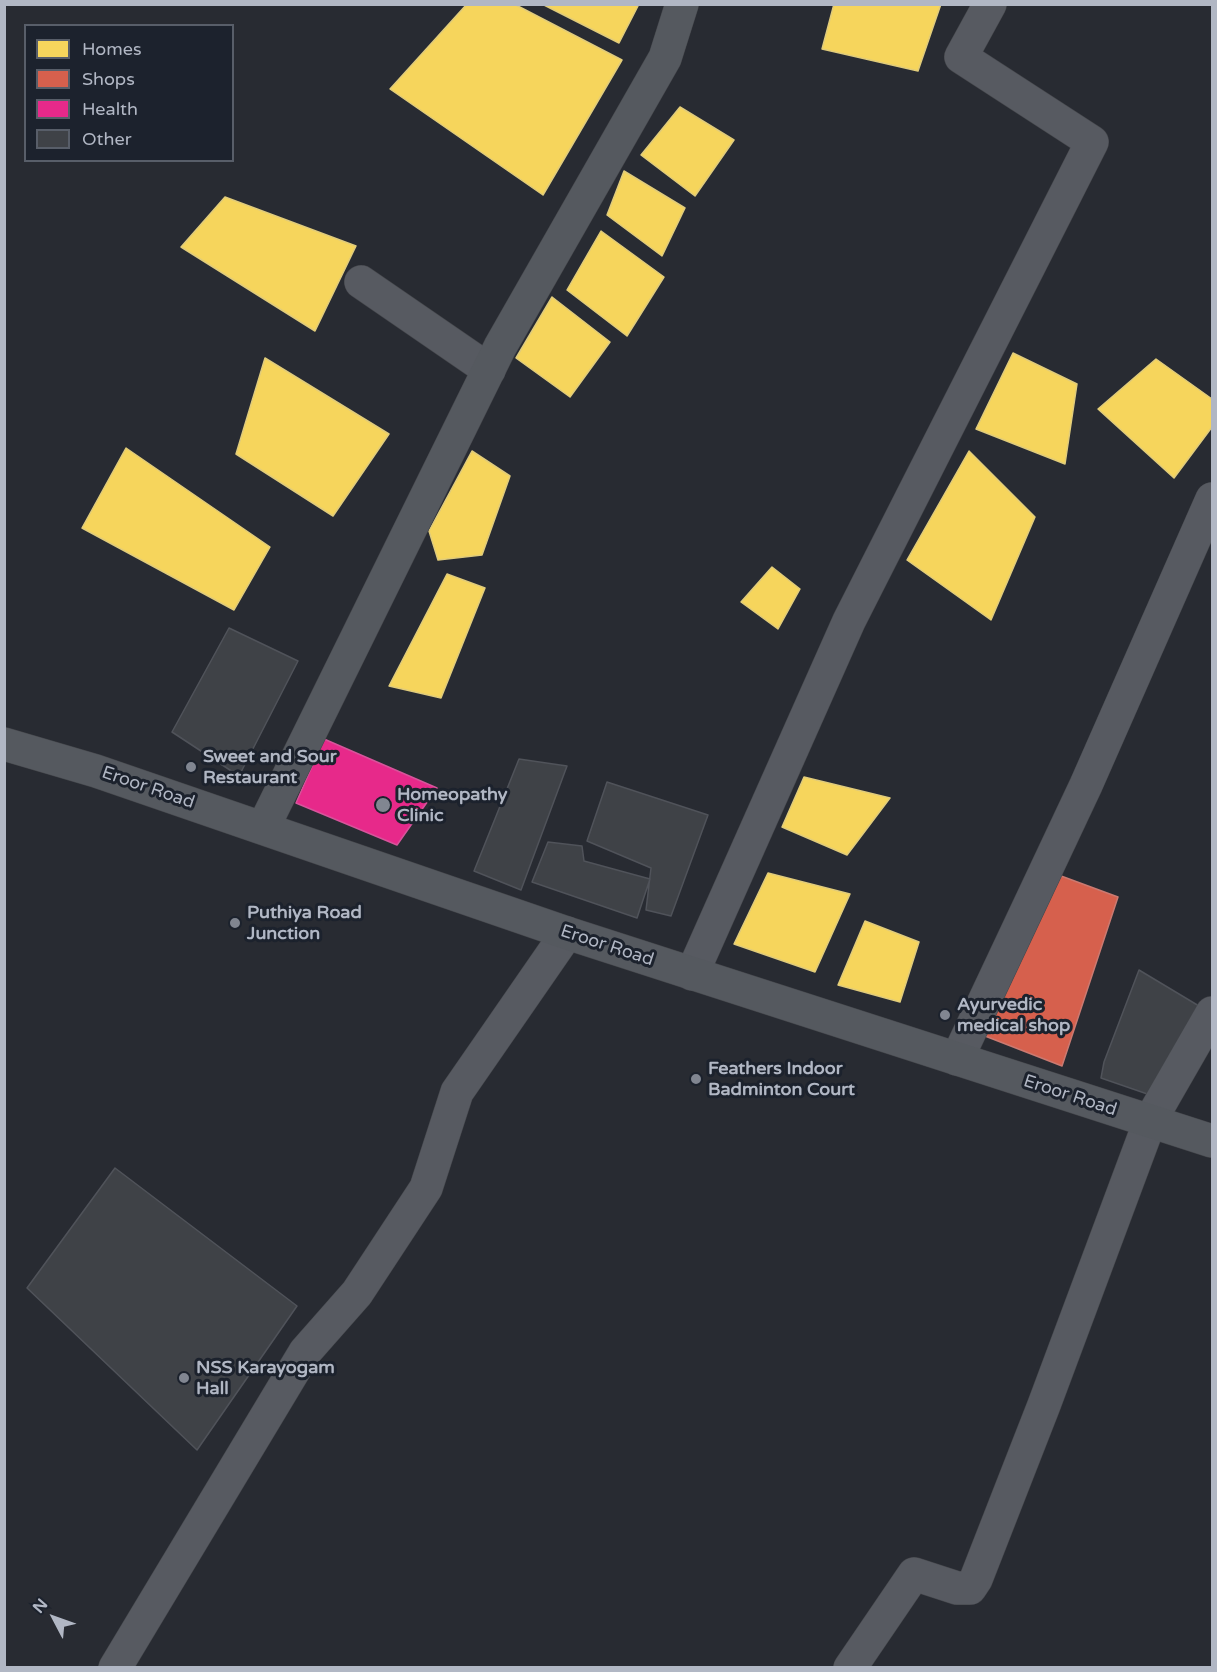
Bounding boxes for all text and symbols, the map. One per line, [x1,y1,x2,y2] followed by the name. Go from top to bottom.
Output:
[24,24,234,162] legend
[82,38,142,60] text: Homes
[82,68,135,90] text: Shops
[82,98,138,120] text: Health
[82,128,132,150] text: Other
[203,746,337,789] place label: Sweet and Sour Restaurant
[184,760,198,774] marker: Sweet and Sour Restaurant
[99,762,197,814] street label: Eroor Road
[397,784,508,826] place label: Homeopathy Clinic
[374,796,392,814] marker: Homeopathy Clinic
[247,902,362,944] place label: Puthiya Road Junction
[228,916,242,930] marker: Puthiya Road Junction
[558,921,656,971] street label: Eroor Road
[957,994,1070,1036] place label: Ayurvedic medical shop
[938,1008,952,1022] marker: Ayurvedic medical shop
[708,1058,855,1100] place label: Feathers Indoor Badminton Court
[1021,1071,1119,1121] street label: Eroor Road
[689,1072,703,1086] marker: Feathers Indoor Badminton Court
[196,1357,335,1400] place label: NSS Karayogam Hall
[177,1371,191,1385] marker: NSS Karayogam Hall
[24,1588,84,1648] north arrow
[29,1595,52,1618] text: N

